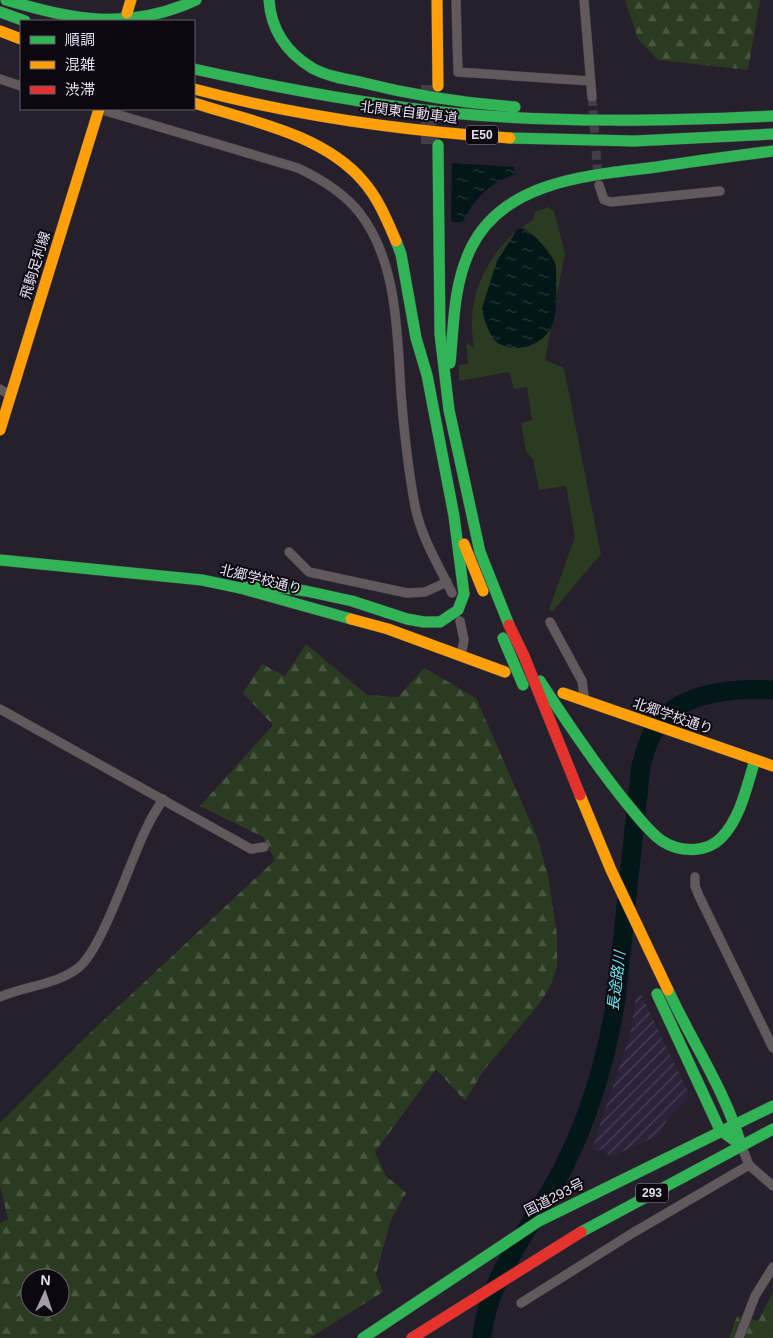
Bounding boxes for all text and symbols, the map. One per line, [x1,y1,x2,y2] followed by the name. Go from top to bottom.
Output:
[20,20,195,110] legend
[65,31,95,48] text: 順調
[65,56,95,73] text: 混雑
[65,81,95,98] text: 渋滞
[359,98,459,126] street label: 北関東自動車道
[466,126,498,144] road number: E50
[17,229,53,301] street label: 飛駒足利線
[218,561,304,597] street label: 北郷学校通り
[631,695,715,737] street label: 北郷学校通り
[604,948,628,1012] water label: 長途路川
[521,1175,587,1219] street label: 国道293号
[636,1184,668,1202] road number: 293
[20,1268,70,1318] north arrow
[40,1272,51,1288] text: N

